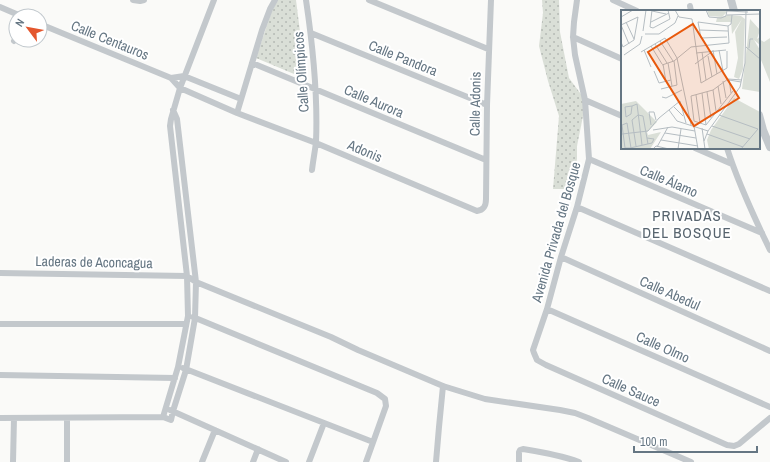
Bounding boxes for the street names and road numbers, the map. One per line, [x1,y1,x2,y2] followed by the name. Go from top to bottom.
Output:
[68,16,152,64] street label: Calle Centauros
[289,31,313,113] street label: Calle Olímpicos
[366,36,441,80] street label: Calle Pandora
[465,71,485,136] street label: Calle Adonis
[341,80,407,122] street label: Calle Aurora
[344,135,385,166] street label: Adonis
[527,160,585,305] street label: Avenida Privada del Bosque
[637,161,701,201] street label: Calle Álamo
[35,252,153,272] street label: Laderas de Aconcagua
[637,272,703,314] street label: Calle Abedul
[633,327,693,367] street label: Calle Olmo
[599,369,663,411] street label: Calle Sauce

